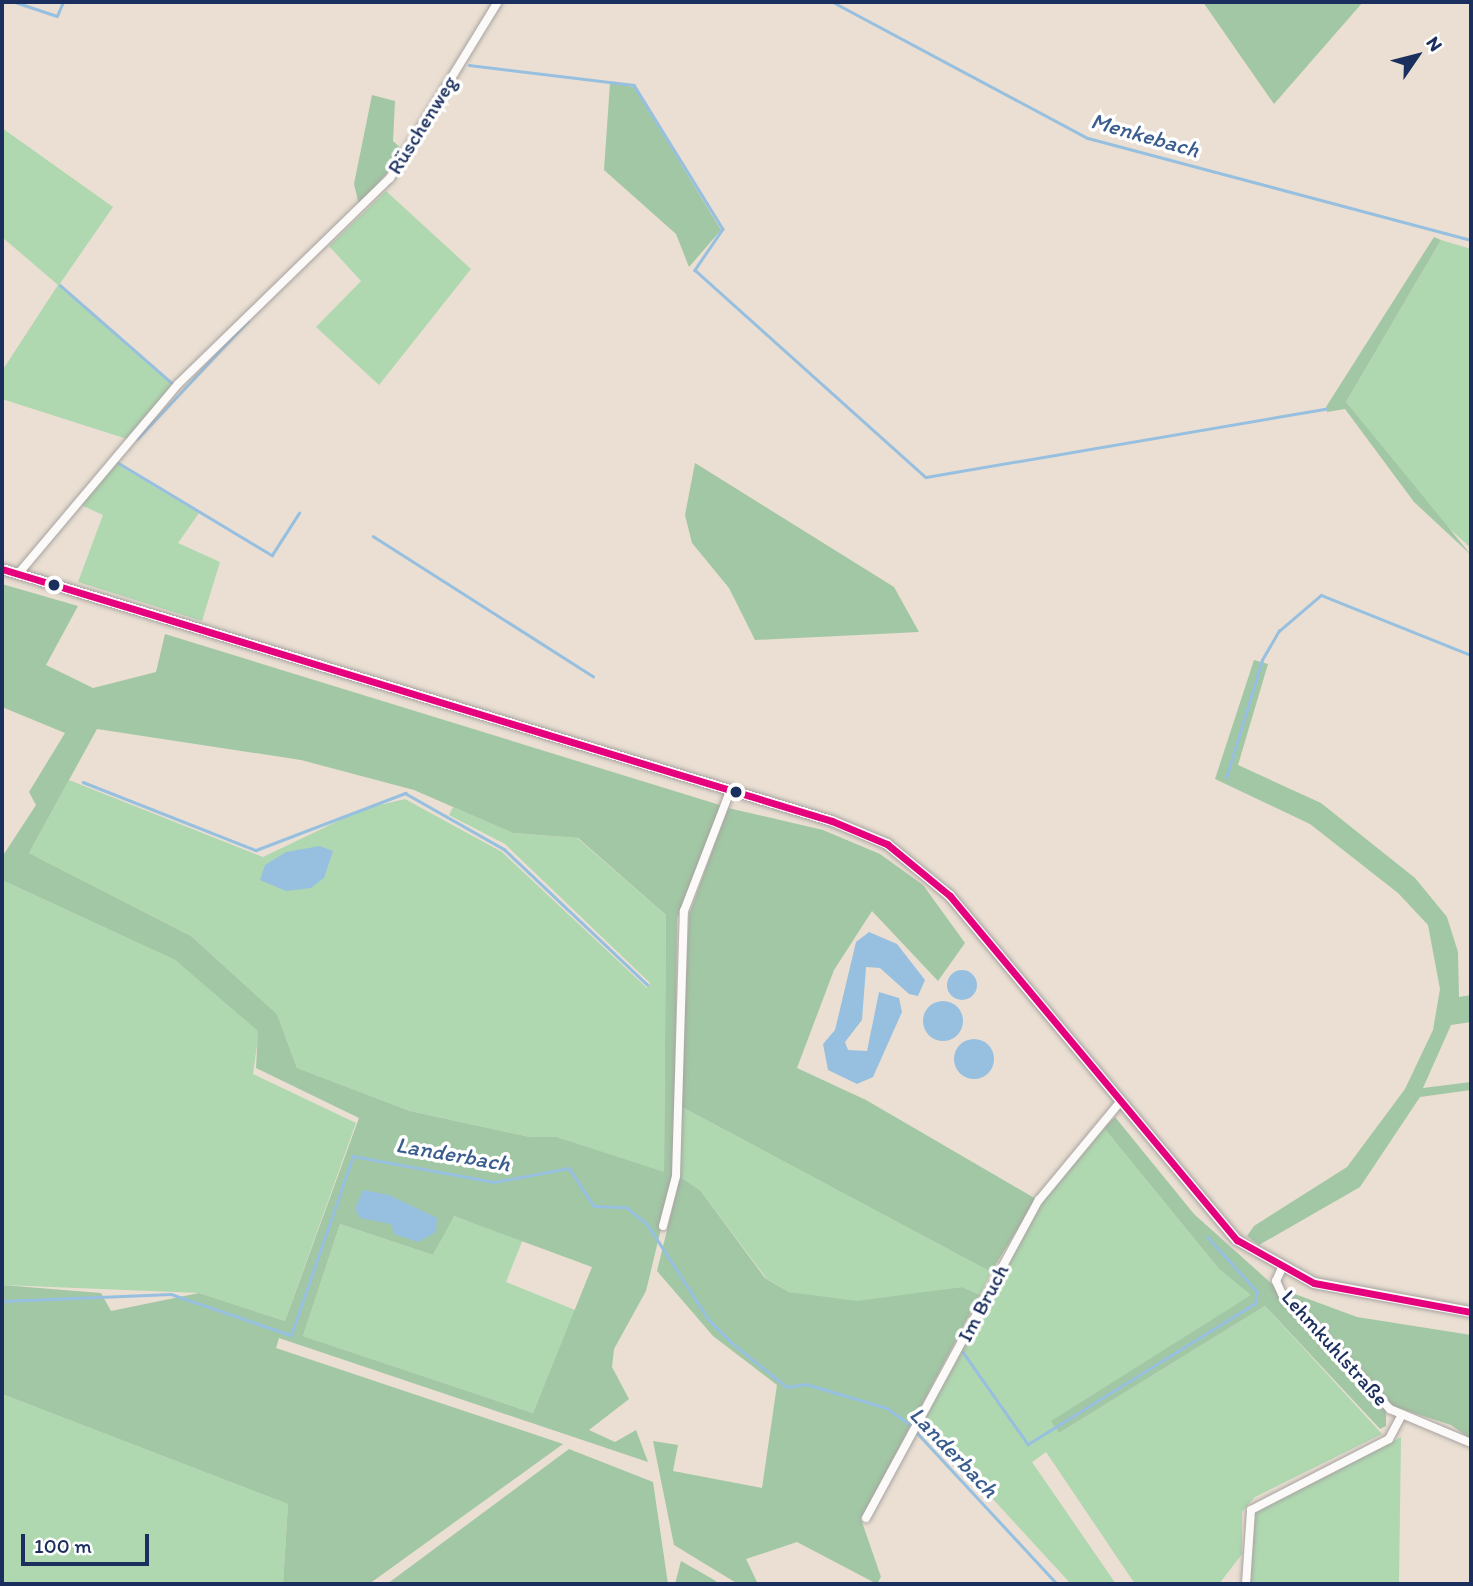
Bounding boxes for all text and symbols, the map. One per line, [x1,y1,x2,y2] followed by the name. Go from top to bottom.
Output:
[1382,21,1452,91] north arrow
[1422,32,1448,56] text: N
[382,71,462,179] street label: Rüschenweg
[1088,106,1202,164] water label: Menkebach
[47,578,61,592] unlabelled marker
[729,785,743,799] unlabelled marker
[394,1130,512,1178] water label: Landerbach
[952,1260,1014,1346] street label: Im Bruch
[1276,1285,1394,1411] street label: Lehmkuhlstraße
[904,1401,1004,1503] water label: Landerbach
[24,1520,152,1564] scale bar
[34,1533,92,1558] text: 100 m

